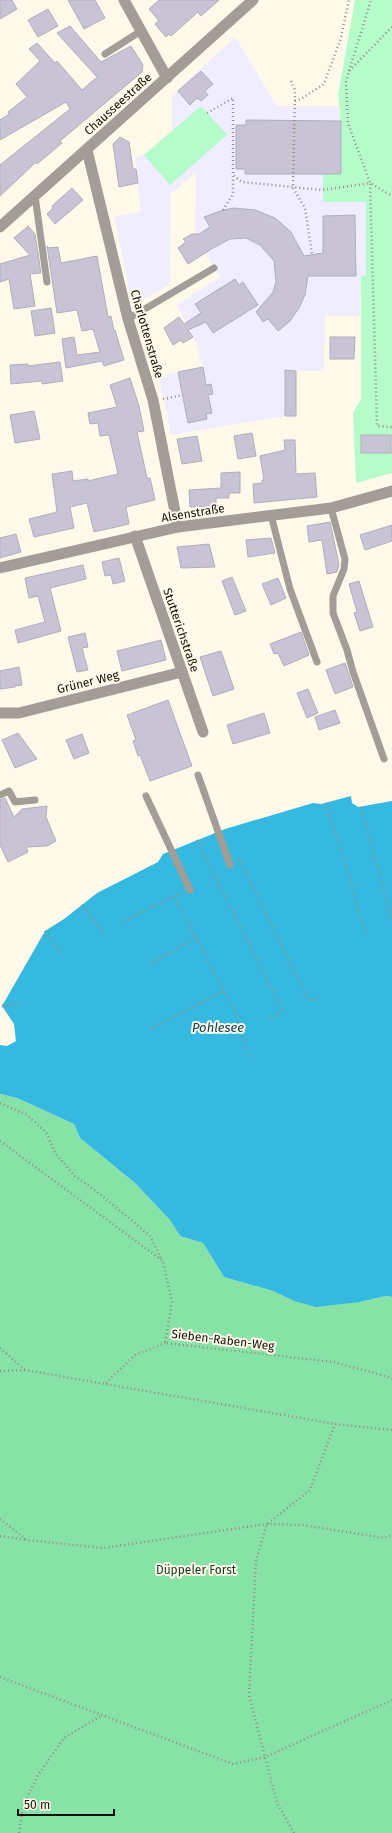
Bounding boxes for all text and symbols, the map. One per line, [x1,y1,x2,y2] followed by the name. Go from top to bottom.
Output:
[81,70,155,138] street label: Chausseestraße
[128,288,166,380] street label: Charlottenstraße
[160,501,226,525] street label: Alsenstraße
[160,586,202,674] street label: Stutterichstraße
[56,667,121,696] street label: Grüner Weg
[192,1020,244,1035] water label: Pohlesee
[171,1327,276,1353] street label: Sieben-Raben-Weg
[156,1563,237,1577] park label: Düppeler Forst
[18,1791,114,1817] scale bar
[24,1798,50,1812] text: 50 m

